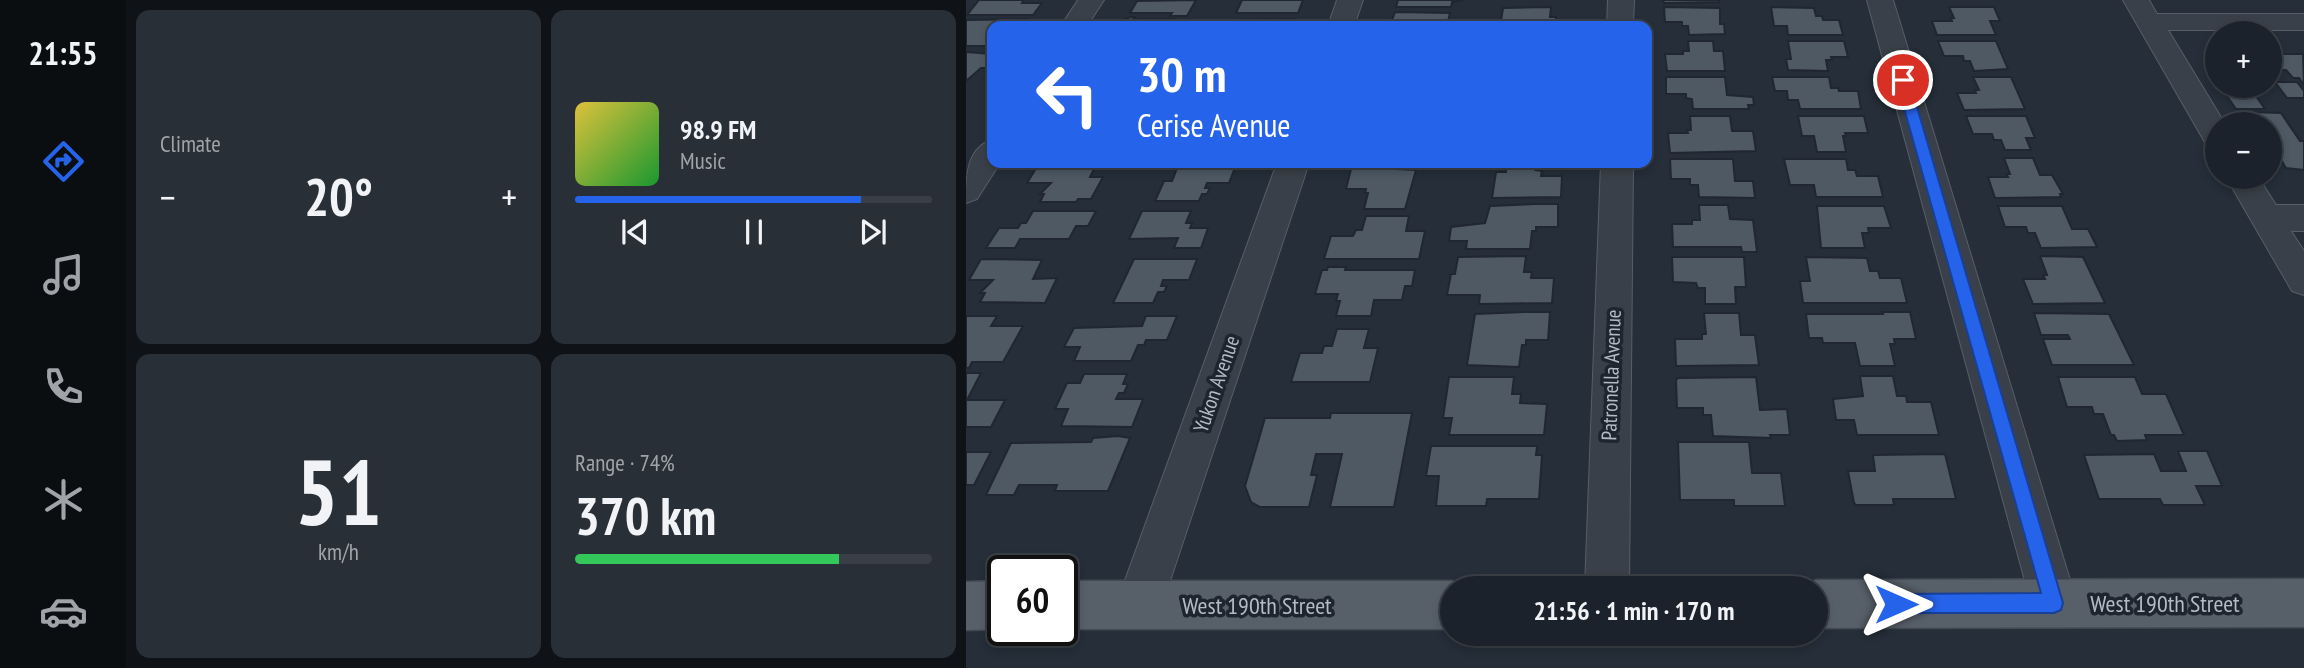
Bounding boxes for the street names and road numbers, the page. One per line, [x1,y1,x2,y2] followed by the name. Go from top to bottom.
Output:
[1595,309,1627,441] street label: Patronella Avenue
[1187,332,1245,436] street label: Yukon Avenue
[2090,588,2240,619] street label: West 190th Street
[1182,590,1332,621] street label: West 190th Street

